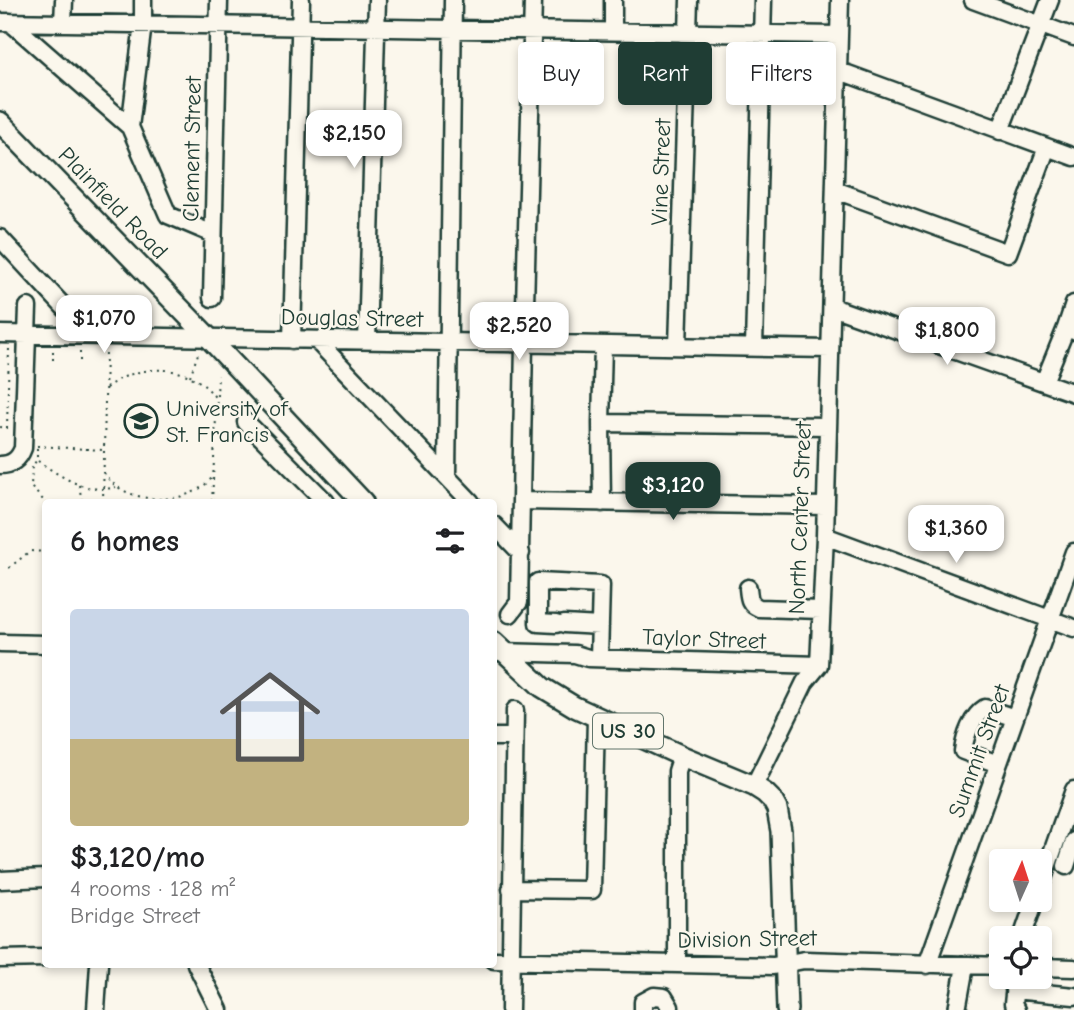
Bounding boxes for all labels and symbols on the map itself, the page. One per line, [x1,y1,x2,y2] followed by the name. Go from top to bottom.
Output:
[177,74,207,222] street label: Clement Street
[297,110,411,170] pin: $2,150
[646,117,676,226] street label: Vine Street
[53,141,173,265] street label: Plainfield Road
[47,296,161,355] pin: $1,070
[462,302,576,362] pin: $2,520
[281,303,425,333] street label: Douglas Street
[890,308,1004,367] pin: $1,800
[166,395,289,448] place label: University of St. Francis
[122,402,160,440] school or university icon: University of St. Francis
[783,420,817,615] street label: North Center Street
[616,462,730,522] pin: $3,120
[899,505,1013,565] pin: $1,360
[642,623,768,655] street label: Taylor Street
[942,679,1016,821] street label: Summit Street
[593,714,663,748] road number: US 30
[989,849,1052,912] north arrow
[677,924,818,954] street label: Division Street

